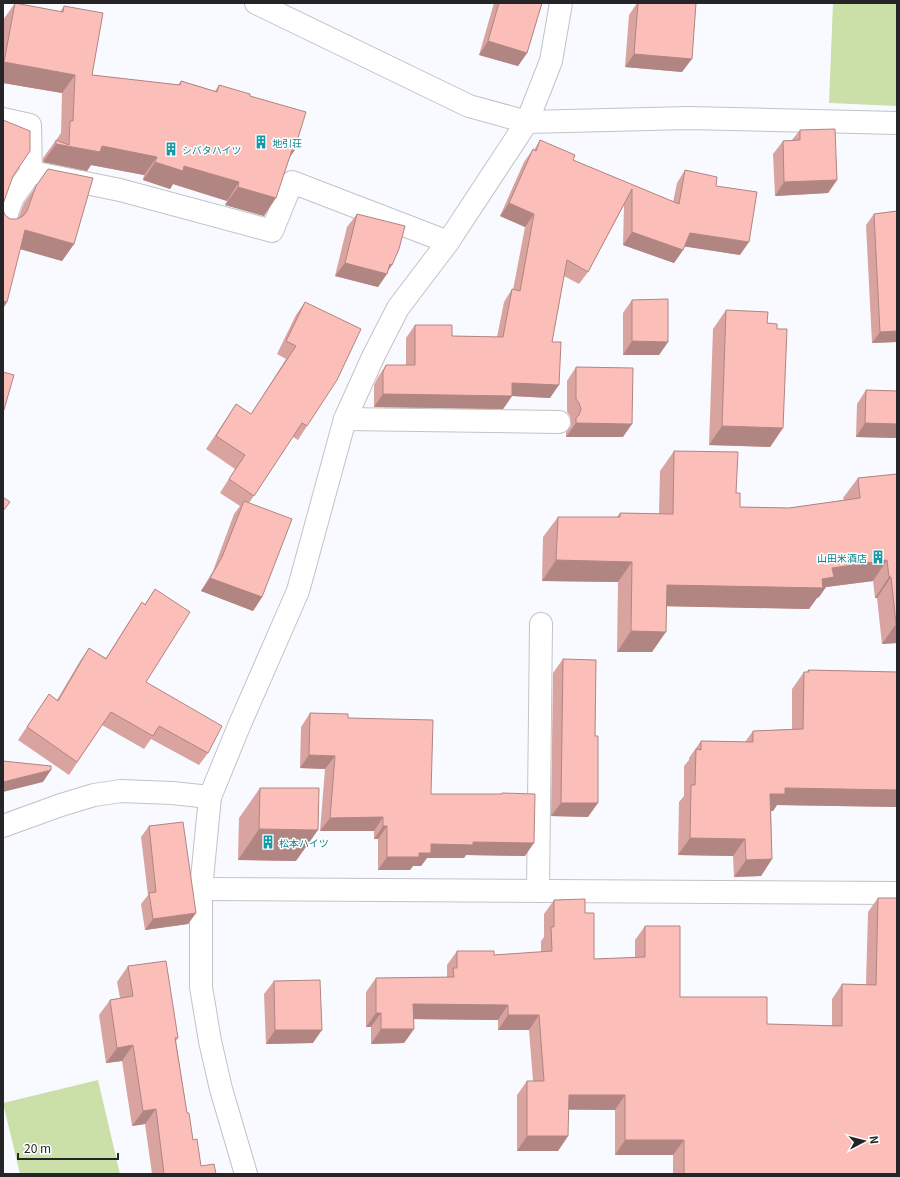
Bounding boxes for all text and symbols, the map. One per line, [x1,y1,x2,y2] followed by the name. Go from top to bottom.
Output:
[253,134,269,150] building icon: 地引荘
[272,135,302,150] place label: 地引荘
[163,141,179,157] building icon: シバタハイツ
[182,142,242,157] place label: シバタハイツ
[870,549,886,565] building icon: 山田米酒店
[817,550,867,565] place label: 山田米酒店
[260,834,276,850] building icon: 松本ハイツ
[279,835,329,850] place label: 松本ハイツ
[844,1121,884,1161] north arrow
[18,1135,118,1161] scale bar
[866,1135,883,1145] text: N
[24,1139,51,1156] text: 20 m

